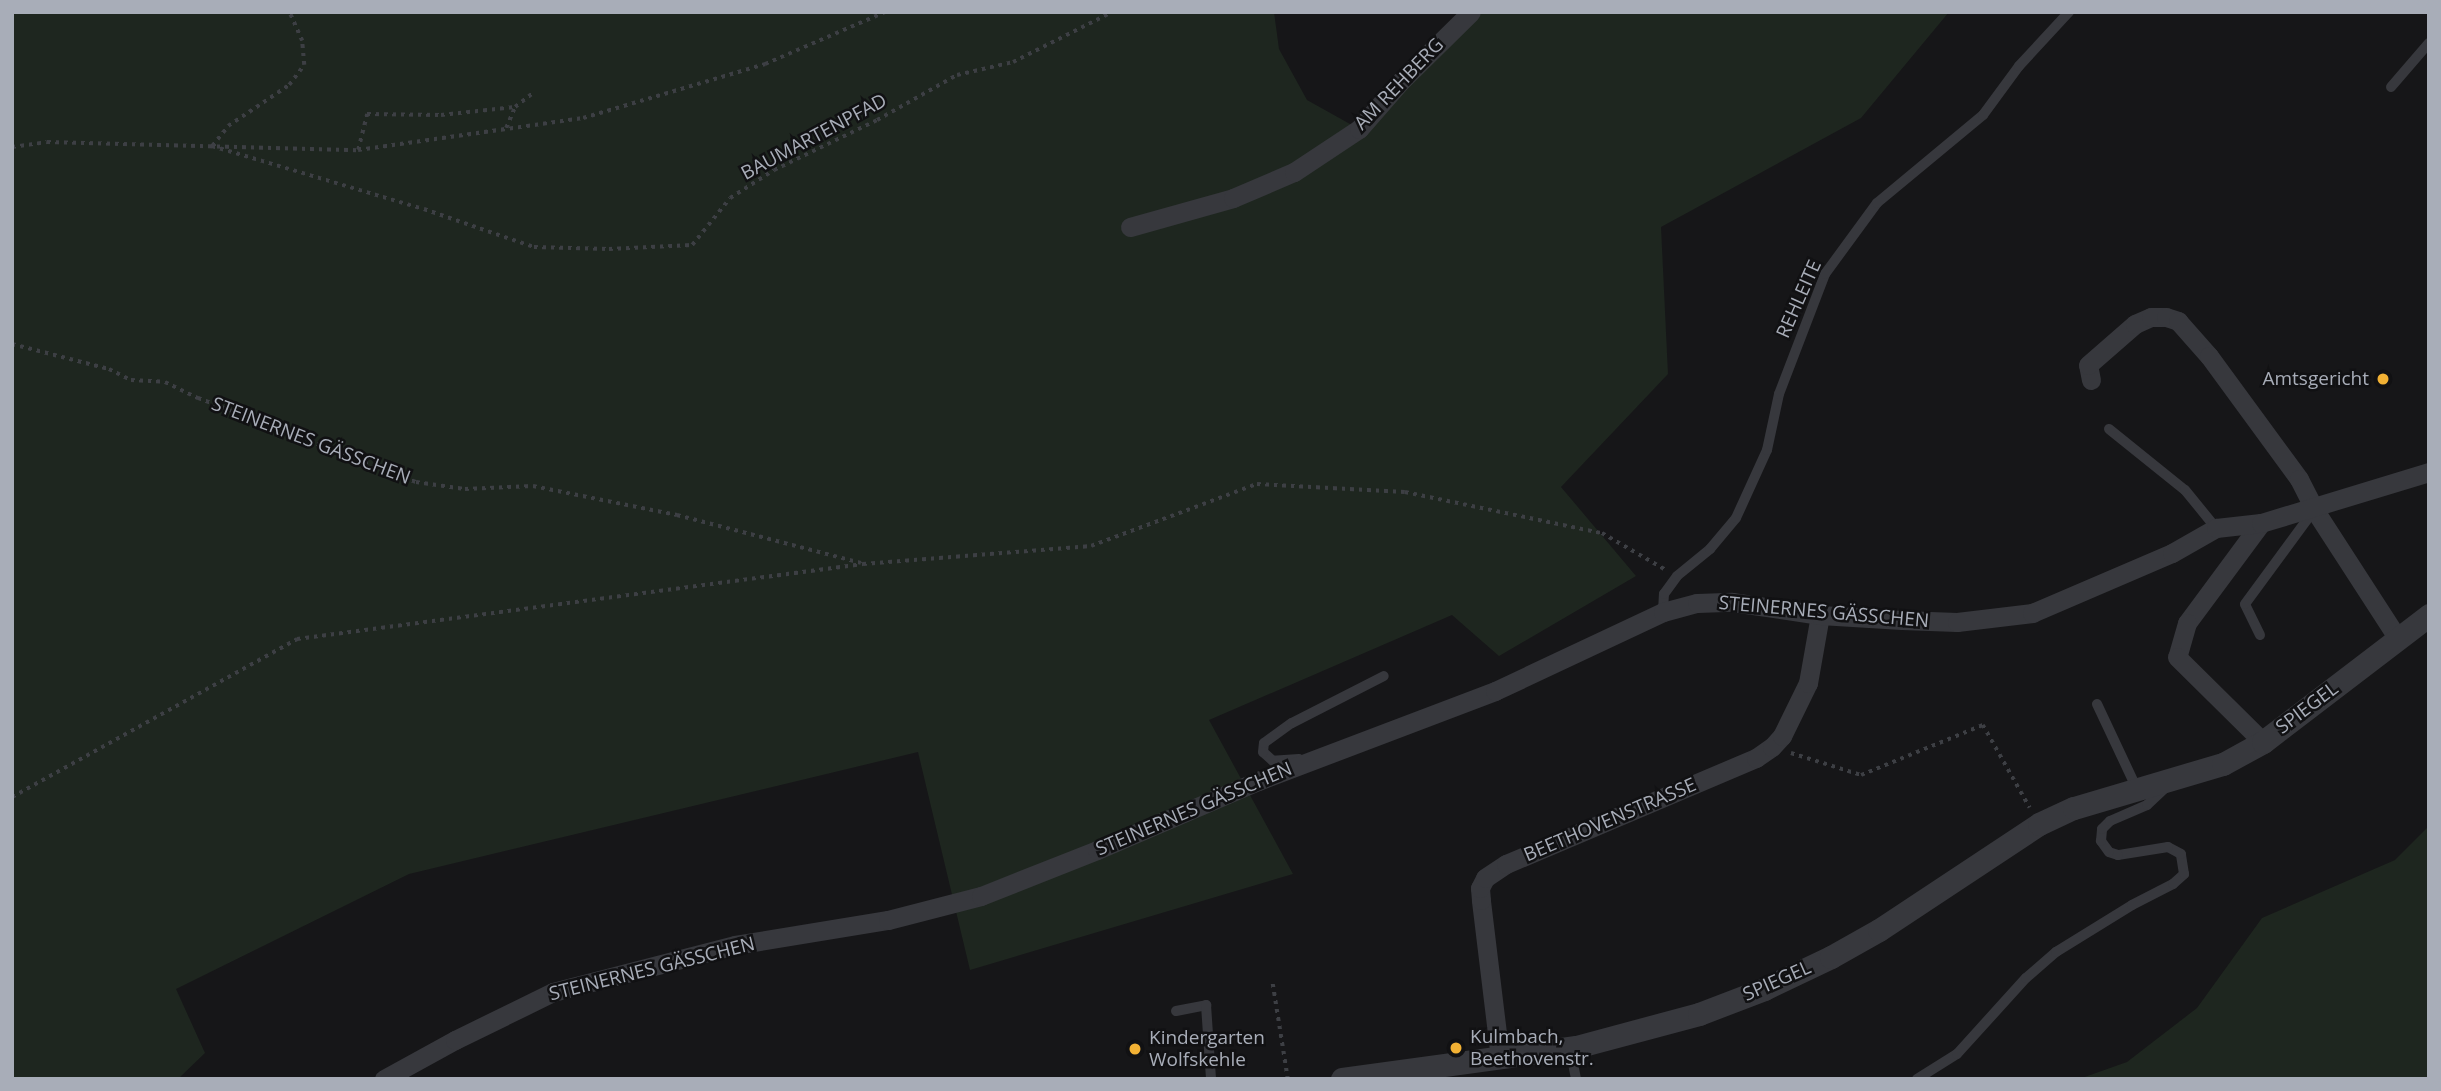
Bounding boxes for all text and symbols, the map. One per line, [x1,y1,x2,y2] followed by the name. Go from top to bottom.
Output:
[1350,33,1448,135] street label: AM REHBERG
[737,89,891,185] street label: BAUMARTENPFAD
[1772,256,1826,342] street label: REHLEITE
[2262,368,2369,390] place label: Amtsgericht
[2375,371,2391,387] marker: Amtsgericht
[208,393,414,489] street label: STEINERNES GÄSSCHEN
[1718,591,1930,633] street label: STEINERNES GÄSSCHEN
[2271,677,2343,739] street label: SPIEGEL
[1092,757,1296,861] street label: STEINERNES GÄSSCHEN
[1520,773,1700,867] street label: BEETHOVENSTRASSE
[547,932,757,1006] street label: STEINERNES GÄSSCHEN
[1739,956,1815,1006] street label: SPIEGEL
[1470,1026,1594,1070] place label: Kulmbach, Beethovenstr.
[1149,1027,1265,1071] place label: Kindergarten Wolfskehle
[1448,1040,1464,1056] marker: Kulmbach, Beethovenstr.
[1127,1041,1143,1057] marker: Kindergarten Wolfskehle

